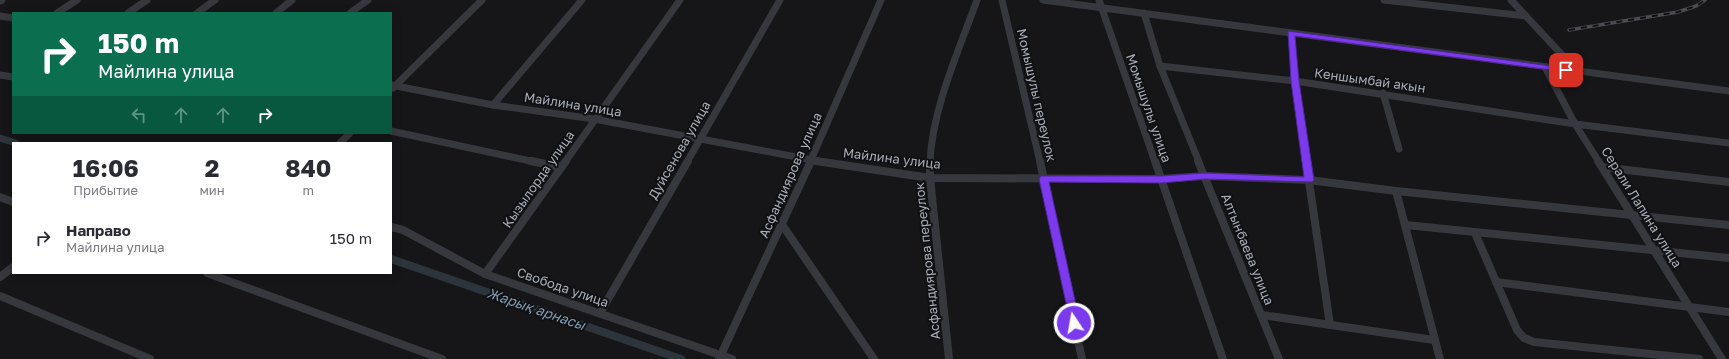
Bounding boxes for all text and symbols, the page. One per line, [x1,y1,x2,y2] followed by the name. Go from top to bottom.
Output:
[98,26,179,59] text: 150 m
[1014,27,1060,164] street label: Момышулы переулок
[32,28,84,80] icon: right
[1123,52,1175,164] street label: Момышулы улица
[1549,53,1583,87] pin
[1555,59,1577,81] icon: arrive
[98,60,235,82] text: Майлина улица
[1313,64,1427,96] street label: Кеншымбай акын
[523,88,623,120] street label: Майлина улица
[644,98,714,202] street label: Дуйсенова улица
[128,104,150,126] icon: left
[170,104,192,126] icon: ahead
[212,104,234,126] icon: ahead
[254,104,276,126] icon: right
[755,110,825,240] street label: Асфандиярова улица
[499,127,577,231] street label: Кызылорда улица
[842,144,942,172] street label: Майлина улица
[1598,144,1686,270] street label: Серали Лапина улица
[73,153,139,182] text: 16:06
[205,153,219,182] text: 2
[285,153,331,182] text: 840
[911,181,943,340] street label: Асфандиярова переулок
[73,182,138,198] text: Прибытие
[199,182,225,198] text: мин
[303,182,314,198] text: m
[1218,191,1278,307] street label: Алтынбаева улица
[66,221,131,239] text: Направо
[32,227,54,249] icon: right
[330,229,372,247] text: 150 m
[66,239,165,255] text: Майлина улица
[515,264,611,310] street label: Свобода улица
[485,284,588,334] water label: Жарық арнасы
[1053,302,1095,344] position arrow

